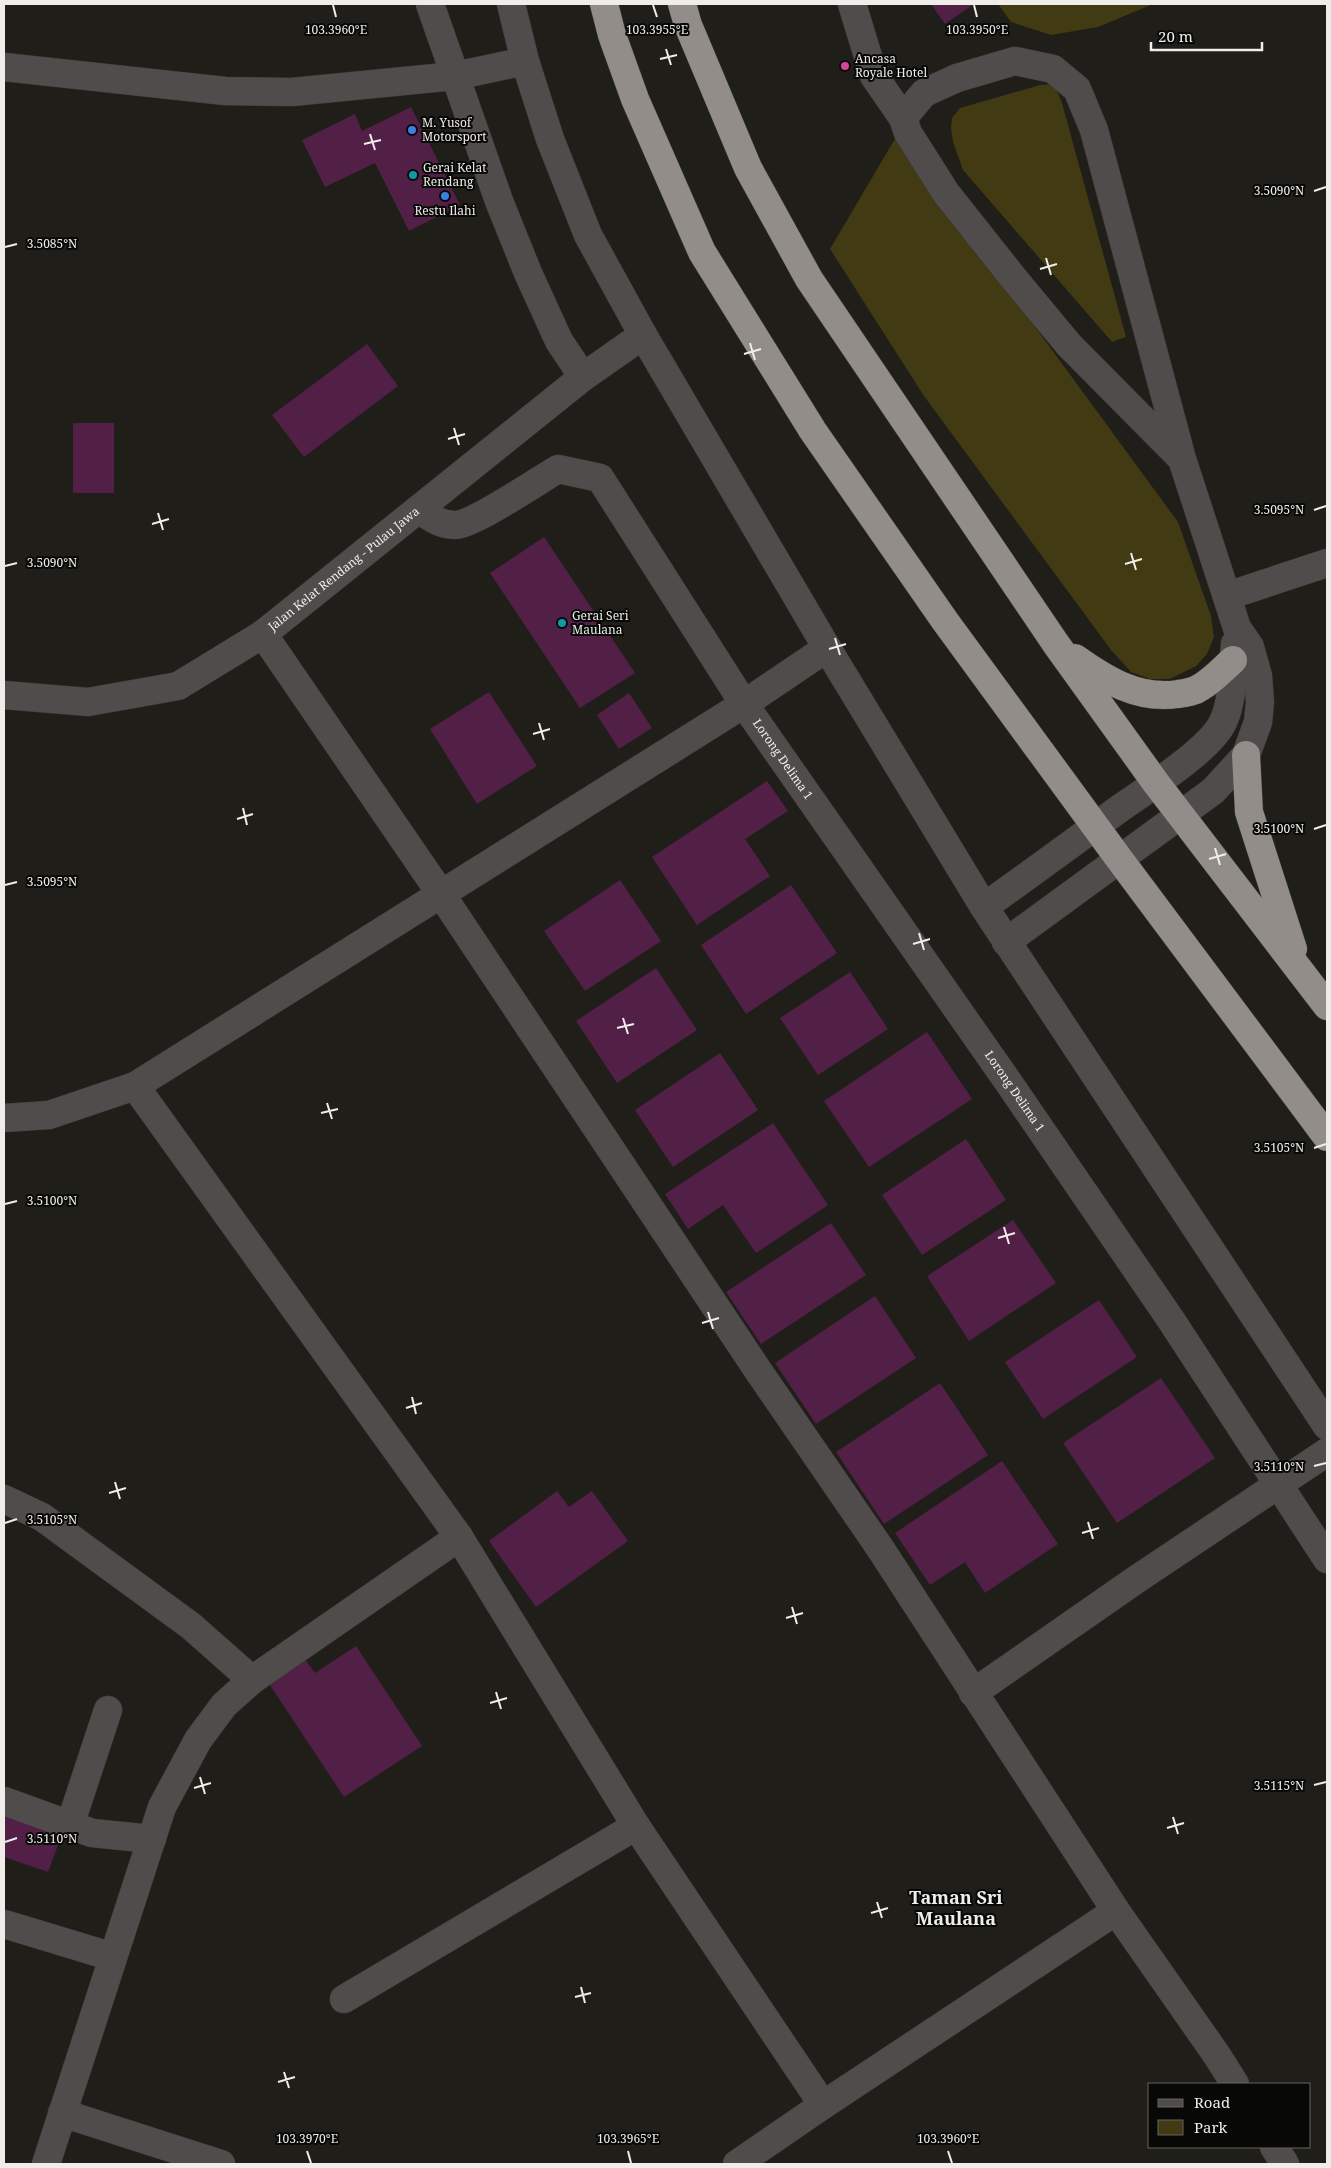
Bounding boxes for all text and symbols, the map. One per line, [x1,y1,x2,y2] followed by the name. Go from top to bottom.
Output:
[1151,20,1262,52] scale bar
[305,21,367,38] text: 103.3960°E
[626,21,688,38] text: 103.3955°E
[946,21,1008,38] text: 103.3950°E
[1158,26,1193,46] text: 20 m
[855,50,927,81] place label: Ancasa Royale Hotel
[839,60,851,72] marker: Ancasa Royale Hotel
[422,114,487,145] place label: M. Yusof Motorsport
[406,124,418,136] marker: M. Yusof Motorsport
[423,159,486,190] place label: Gerai Kelat Rendang
[407,169,419,181] marker: Gerai Kelat Rendang
[1254,182,1304,199] text: 3.5090°N
[439,190,451,202] marker: Restu Ilahi
[414,202,476,219] place label: Restu Ilahi
[27,235,77,252] text: 3.5085°N
[1254,501,1304,518] text: 3.5095°N
[263,503,423,635] street label: Jalan Kelat Rendang - Pulau Jawa
[27,554,77,571] text: 3.5090°N
[572,607,629,638] place label: Gerai Seri Maulana
[556,617,568,629] marker: Gerai Seri Maulana
[749,715,817,803] street label: Lorong Delima 1
[1254,820,1304,837] text: 3.5100°N
[27,873,77,890] text: 3.5095°N
[981,1047,1049,1135] street label: Lorong Delima 1
[1254,1139,1304,1156] text: 3.5105°N
[27,1192,77,1209] text: 3.5100°N
[1254,1458,1304,1475] text: 3.5110°N
[27,1511,77,1528] text: 3.5105°N
[1254,1777,1304,1794] text: 3.5115°N
[27,1830,77,1847] text: 3.5110°N
[909,1885,1003,1930] district label: Taman Sri Maulana
[1148,2083,1311,2148] legend
[1194,2092,1230,2112] text: Road
[1194,2117,1228,2137] text: Park
[276,2130,338,2147] text: 103.3970°E
[597,2130,659,2147] text: 103.3965°E
[917,2130,979,2147] text: 103.3960°E

